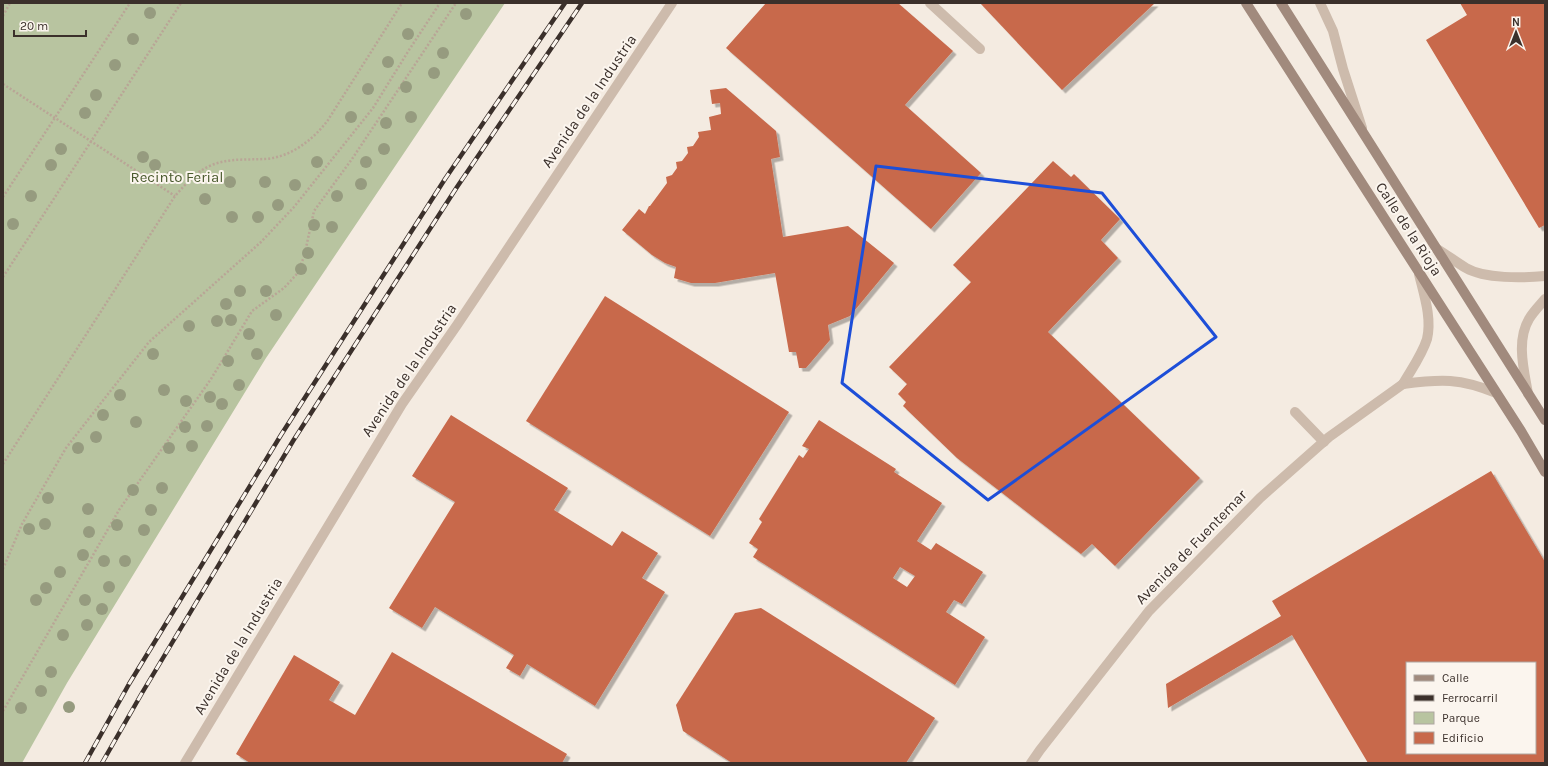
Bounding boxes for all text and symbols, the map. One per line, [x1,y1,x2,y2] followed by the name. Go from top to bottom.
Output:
[14,12,86,38] scale bar
[1496,12,1536,52] north arrow
[1512,16,1520,29] text: N
[20,19,48,33] text: 20 m
[538,31,640,171] street label: Avenida de la Industria
[130,168,224,186] park label: Recinto Ferial
[1372,179,1446,279] street label: Calle de la Rioja
[358,300,460,440] street label: Avenida de la Industria
[1132,486,1251,608] street label: Avenida de Fuentemar
[190,574,286,718] street label: Avenida de la Industria
[1406,662,1536,754] legend
[1442,671,1469,685] text: Calle
[1442,691,1498,705] text: Ferrocarril
[1442,711,1480,725] text: Parque
[1442,731,1483,745] text: Edificio

